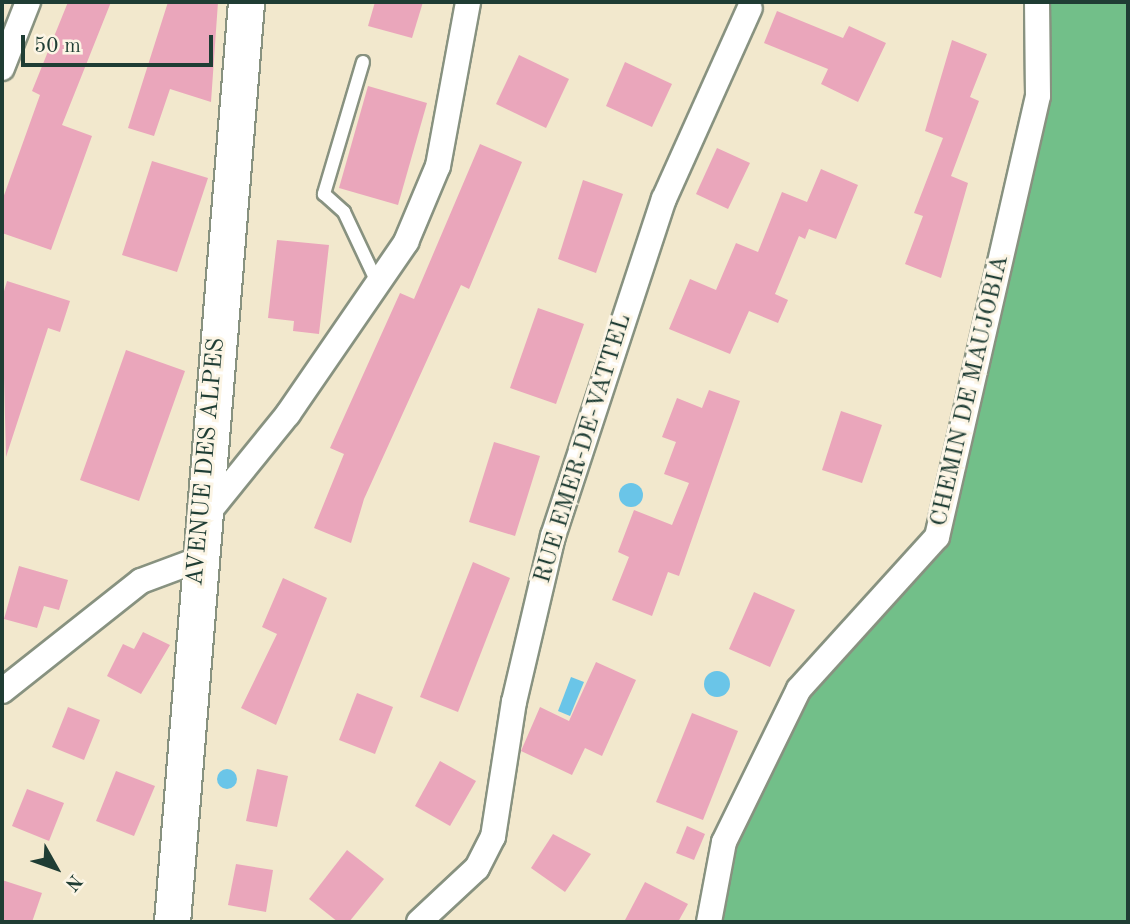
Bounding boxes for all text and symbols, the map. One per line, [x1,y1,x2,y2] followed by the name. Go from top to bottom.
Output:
[24,21,217,65] scale bar
[34,36,81,57] text: 50 m
[926,252,1016,530] street label: CHEMIN DE MAUJOBIA
[529,311,639,587] street label: RUE EMER-DE-VATTEL
[182,337,232,587] street label: AVENUE DES ALPES
[21,833,91,903] north arrow
[61,870,84,893] text: N

